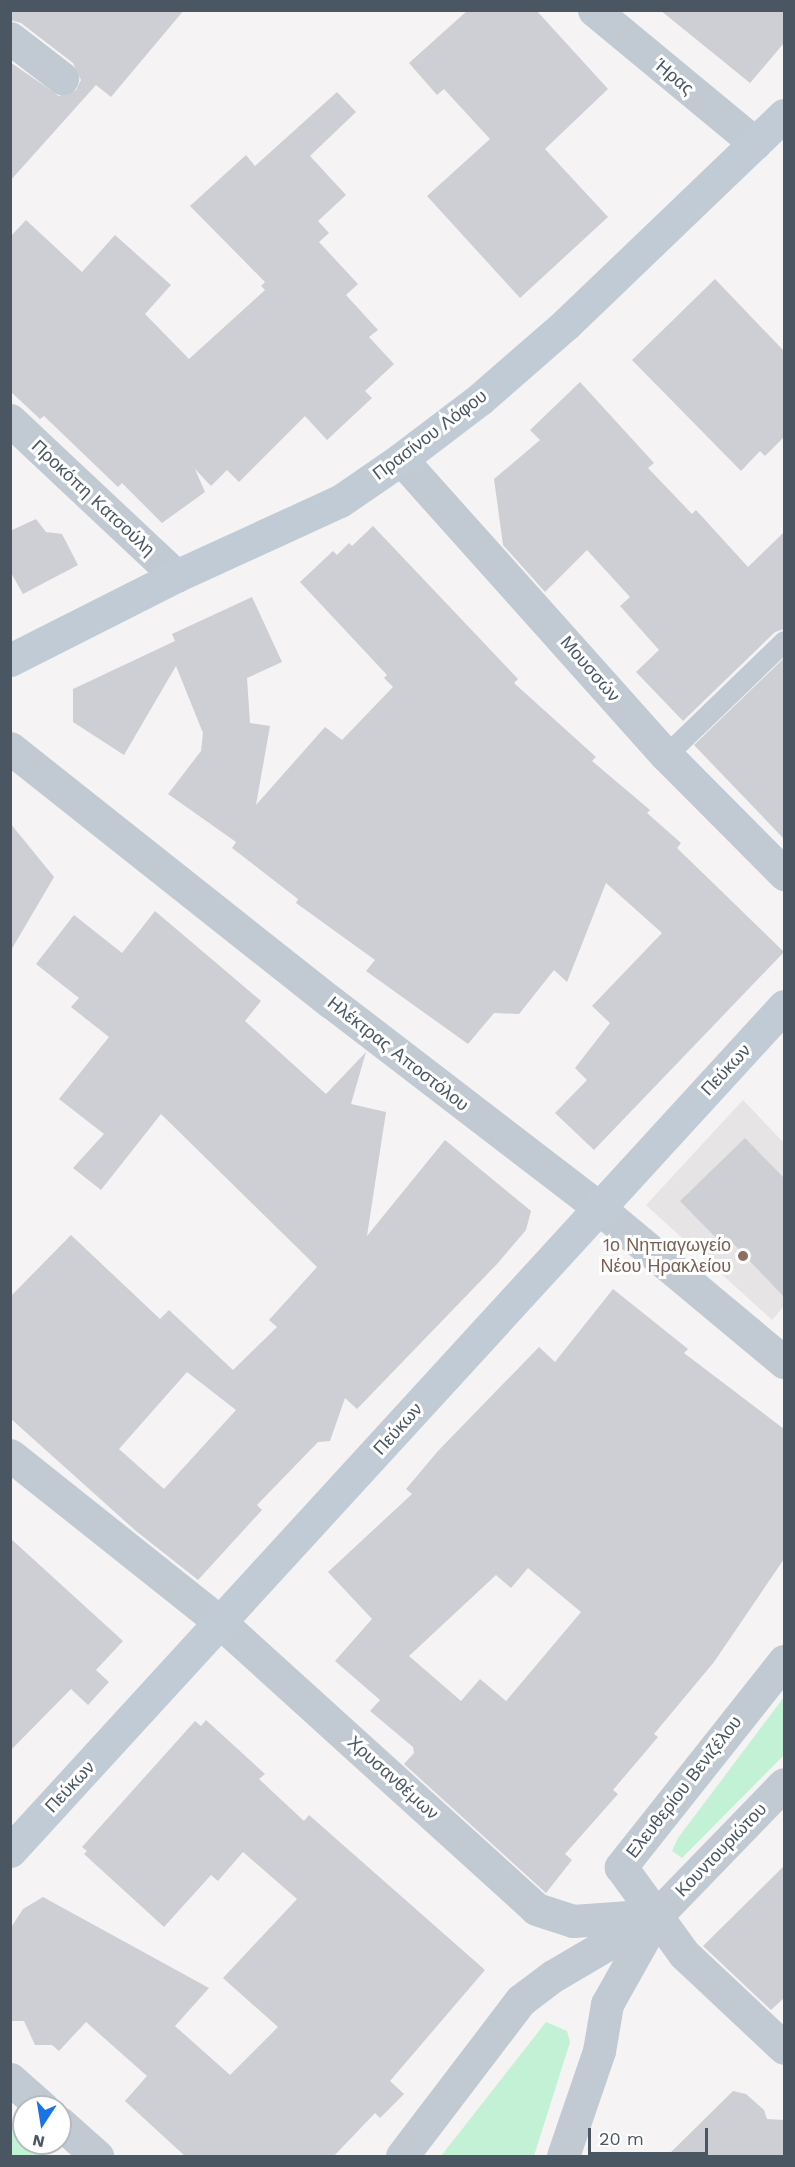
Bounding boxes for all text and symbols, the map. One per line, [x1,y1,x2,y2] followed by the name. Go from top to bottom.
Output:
[650,54,698,100] street label: Ήρας
[369,385,491,485] street label: Πρασίνου Λόφου
[27,435,159,561] street label: Προκόπη Κατσούλη
[556,632,624,706] street label: Μουσσών
[323,992,473,1116] street label: Ηλέκτρας Αποστόλου
[697,1040,755,1100] street label: Πεύκων
[600,1235,731,1278] place label: 1ο Νηπιαγωγείο Νέου Ηρακλείου
[736,1249,750,1263] marker: 1ο Νηπιαγωγείο Νέου Ηρακλείου
[369,1398,427,1460] street label: Πεύκων
[622,1712,746,1862] street label: Ελευθερίου Βενιζέλου
[343,1732,443,1824] street label: Χρυσανθέμων
[41,1757,99,1817] street label: Πεύκων
[671,1799,771,1901] street label: Κουντουριώτου
[12,2095,72,2155] north arrow
[591,2116,711,2154] scale bar
[599,2128,644,2149] text: 20 m
[31,2131,46,2152] text: N

